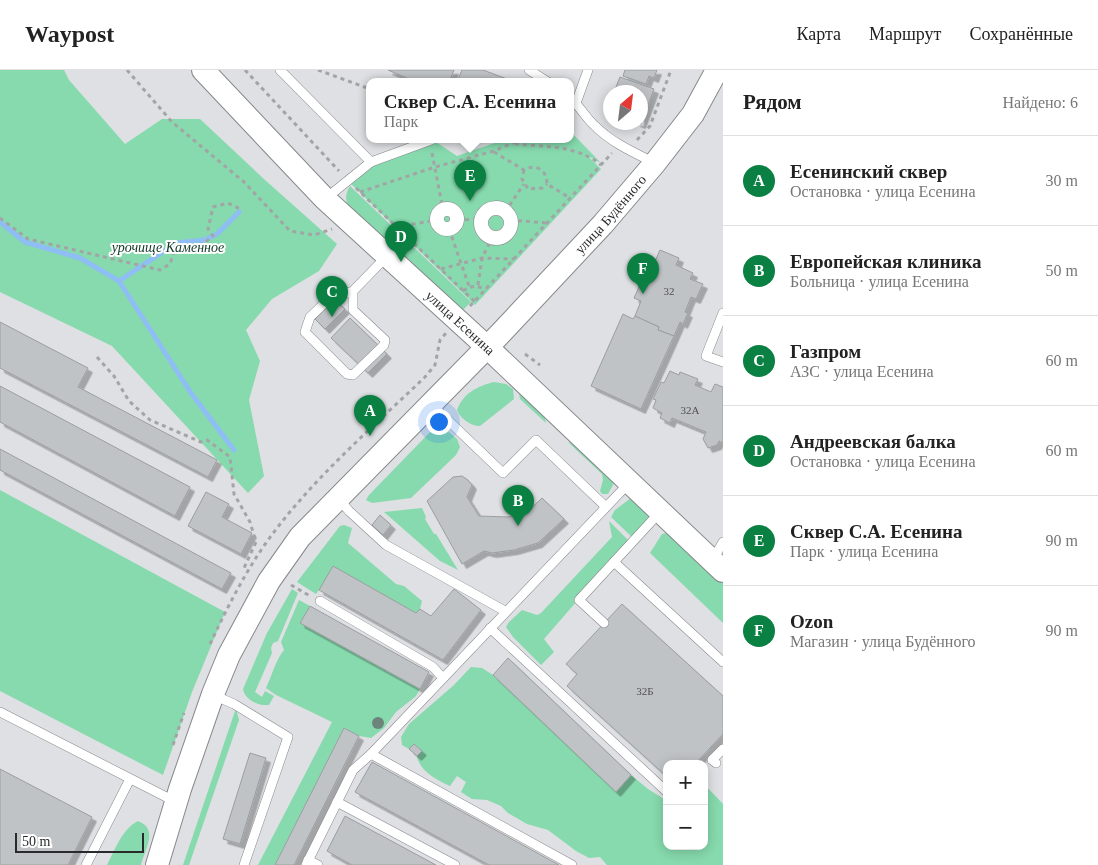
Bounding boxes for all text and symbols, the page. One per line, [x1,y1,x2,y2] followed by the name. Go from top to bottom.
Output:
[25,21,114,47] text: Waypost
[796,24,841,44] text: Карта
[869,24,941,44] text: Маршрут
[969,24,1073,44] text: Сохранённые
[366,78,574,143] popup
[603,85,648,130] north arrow
[743,90,802,114] text: Рядом
[384,91,556,112] text: Сквер С.А. Есенина
[1003,94,1078,111] text: Найдено: 6
[384,113,418,130] text: Парк
[454,160,486,201] pin: E
[790,161,947,182] text: Есенинский сквер
[572,172,649,257] street label: улица Будённого
[753,172,765,189] text: A
[1046,172,1078,189] text: 30 m
[790,183,976,200] text: Остановка · улица Есенина
[385,221,417,262] pin: D
[110,240,224,255] park label: урочище Каменное
[790,251,982,272] text: Европейская клиника
[627,253,659,294] pin: F
[754,262,764,279] text: B
[1046,262,1078,279] text: 50 m
[790,273,969,290] text: Больница · улица Есенина
[316,276,348,317] pin: C
[664,285,675,297] house number: 32
[423,288,498,359] street label: улица Есенина
[790,341,861,362] text: Газпром
[753,352,765,369] text: C
[1046,352,1078,369] text: 60 m
[790,363,934,380] text: АЗС · улица Есенина
[354,395,386,436] pin: A
[681,404,700,416] house number: 32А
[426,409,452,435] your location
[790,431,956,452] text: Андреевская балка
[753,442,765,459] text: D
[1046,442,1078,459] text: 60 m
[790,453,976,470] text: Остановка · улица Есенина
[502,485,534,526] pin: B
[790,521,962,542] text: Сквер С.А. Есенина
[754,532,764,549] text: E
[1046,532,1078,549] text: 90 m
[790,543,938,560] text: Парк · улица Есенина
[790,611,833,632] text: Ozon
[754,622,764,639] text: F
[1046,622,1078,639] text: 90 m
[790,633,976,650] text: Магазин · улица Будённого
[636,685,654,697] house number: 32Б
[663,760,708,850] map controls
[663,760,708,805] button: +
[663,805,708,850] button: −
[15,830,144,853] scale bar
[22,834,50,849] text: 50 m

